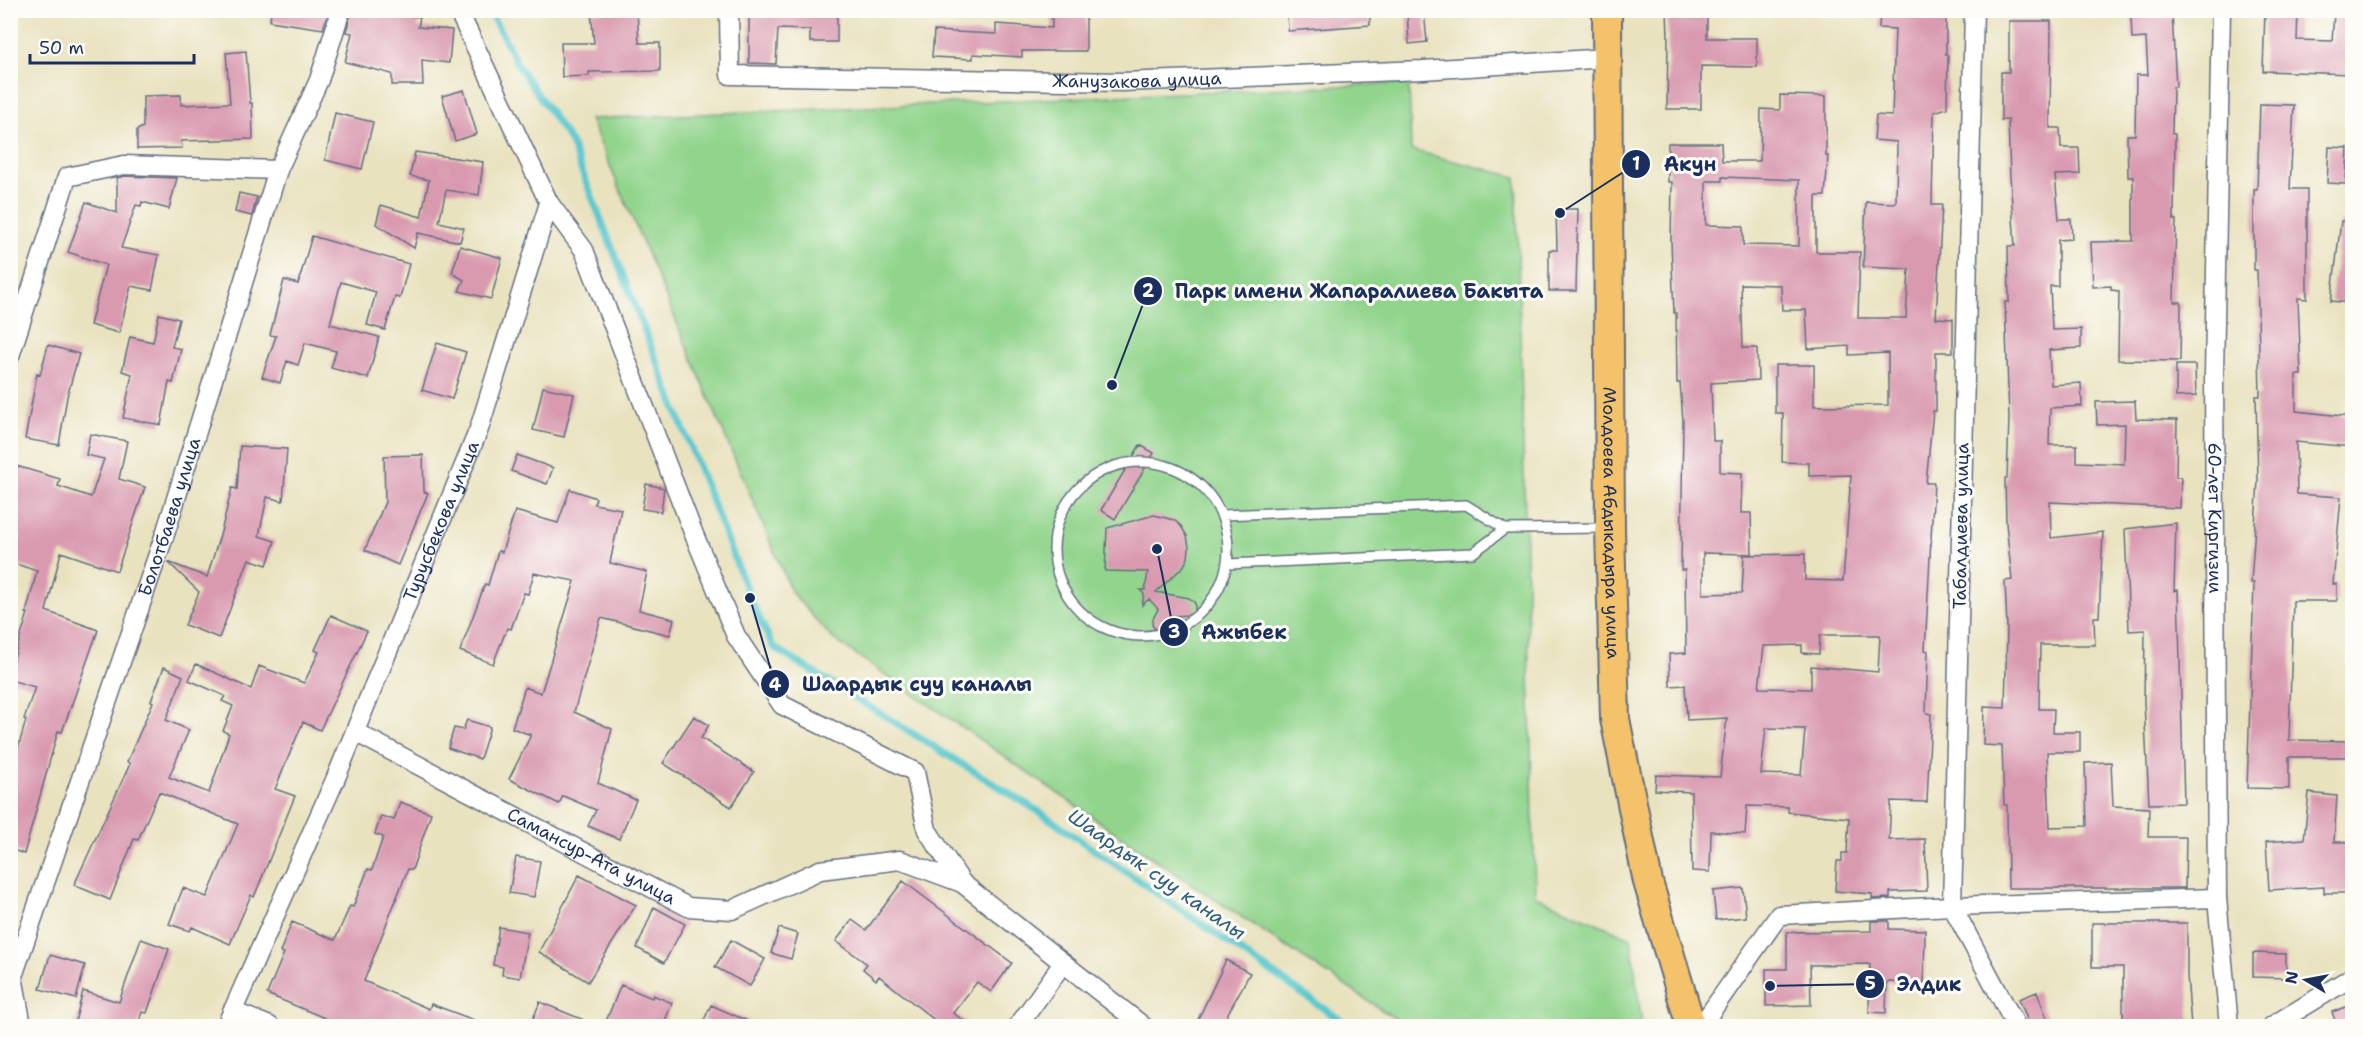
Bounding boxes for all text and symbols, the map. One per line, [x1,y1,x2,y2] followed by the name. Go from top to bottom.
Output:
[30,27,194,65] scale bar
[39,36,84,60] text: 50 m
[1052,66,1222,94] street label: Жанузакова улица
[1621,145,1728,183] callout: Акун
[1664,151,1716,177] text: Акун
[1632,152,1640,176] text: 1
[1133,272,1556,310] callout: Парк имени Жапаралиева Бакыта
[1175,278,1544,304] text: Парк имени Жапаралиева Бакыта
[1142,279,1155,303] text: 2
[1597,387,1625,659] street label: Молдоева Абдыкадыра улица
[133,435,206,599] street label: Болотбаева улица
[398,437,485,605] street label: Турусбекова улица
[2202,442,2227,594] street label: 60-лет Киргизии
[1948,443,1974,609] street label: Табалдиева улица
[1159,613,1298,651] callout: Ажыбек
[1201,619,1287,645] text: Ажыбек
[1168,620,1180,644] text: 3
[760,665,1043,703] callout: Шаардык суу каналы
[802,671,1032,697] text: Шаардык суу каналы
[769,673,782,697] text: 4
[503,802,680,910] street label: Самансур-Ата улица
[1063,803,1251,945] water label: Шаардык суу каналы
[2276,950,2336,1010] north arrow
[1855,965,1973,1003] callout: Элдик
[2280,969,2303,986] text: N
[1897,971,1962,997] text: Элдик
[1864,972,1876,996] text: 5

